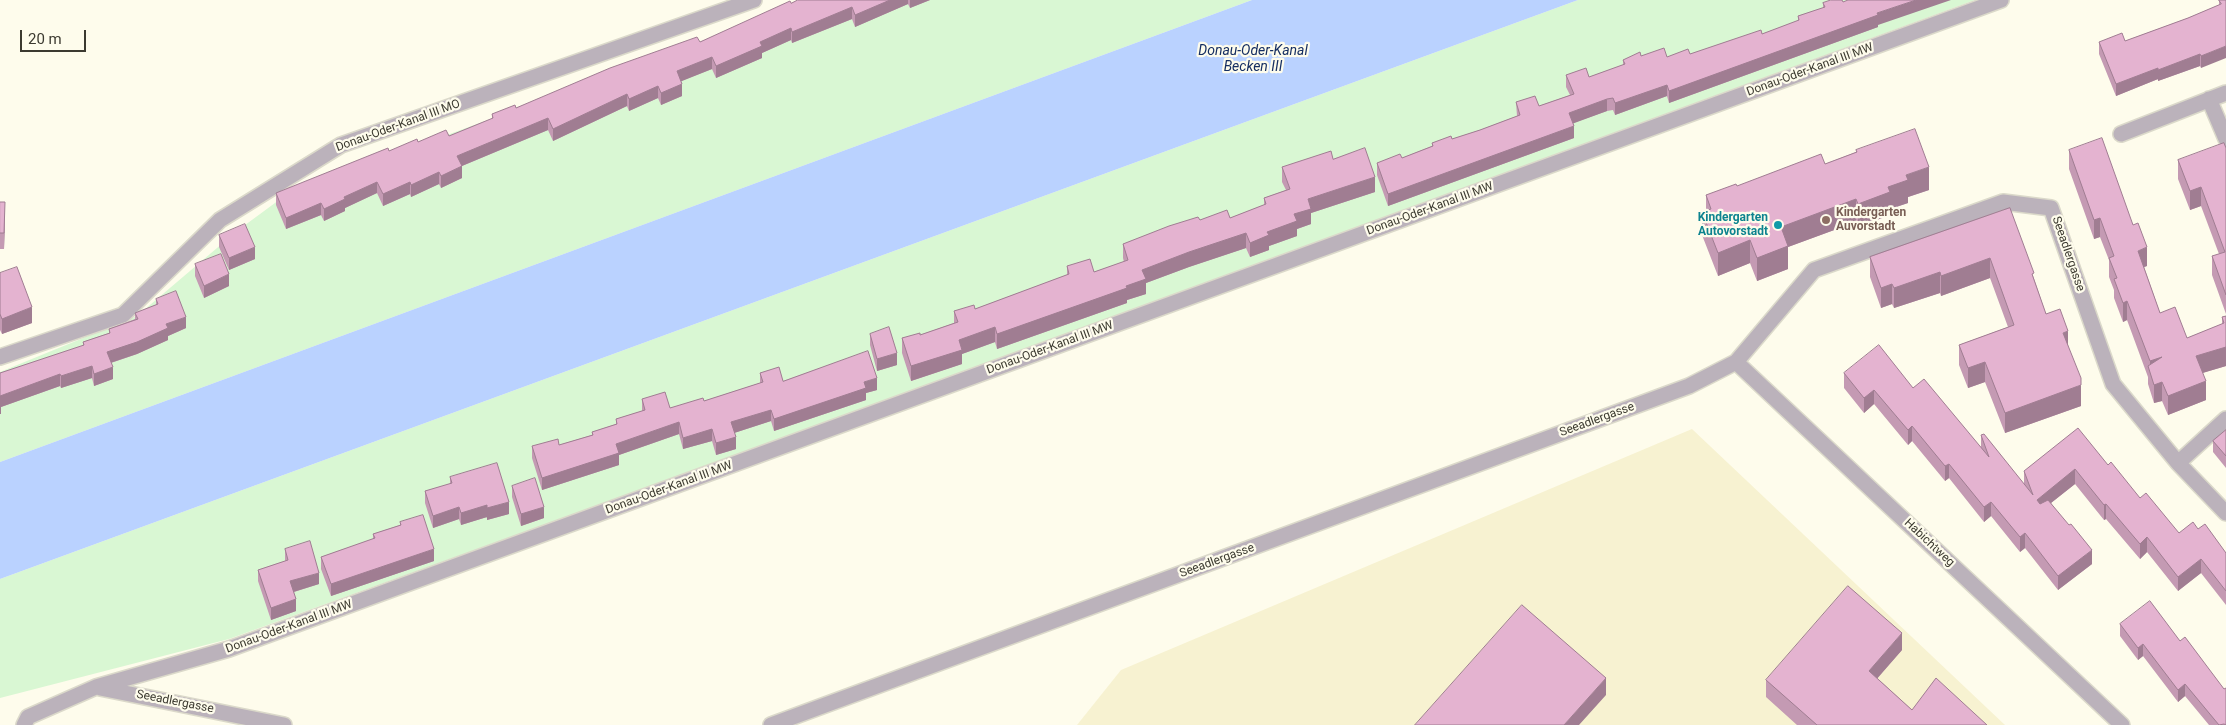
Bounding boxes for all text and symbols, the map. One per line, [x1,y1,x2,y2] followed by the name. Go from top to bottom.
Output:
[22,20,89,52] scale bar
[28,30,62,48] text: 20 m
[1745,40,1875,100] street label: Donau-Oder-Kanal III MW
[1198,43,1308,75] water label: Donau-Oder-Kanal Becken III
[334,97,462,155] street label: Donau-Oder-Kanal III MO
[1365,179,1495,239] street label: Donau-Oder-Kanal III MW
[1836,206,1906,234] place label: Kindergarten Auvorstadt
[1698,211,1768,239] place label: Kindergarten Autovorstadt
[1820,214,1832,226] marker: Kindergarten Auvorstadt
[2048,215,2088,293] street label: Seeadlergasse
[1772,219,1784,231] marker: Kindergarten Autovorstadt
[985,318,1115,378] street label: Donau-Oder-Kanal III MW
[1558,400,1636,440] street label: Seeadlergasse
[604,458,734,518] street label: Donau-Oder-Kanal III MW
[1901,516,1957,570] street label: Habichtweg
[1178,541,1256,581] street label: Seeadlergasse
[224,597,354,657] street label: Donau-Oder-Kanal III MW
[135,687,215,717] street label: Seeadlergasse

